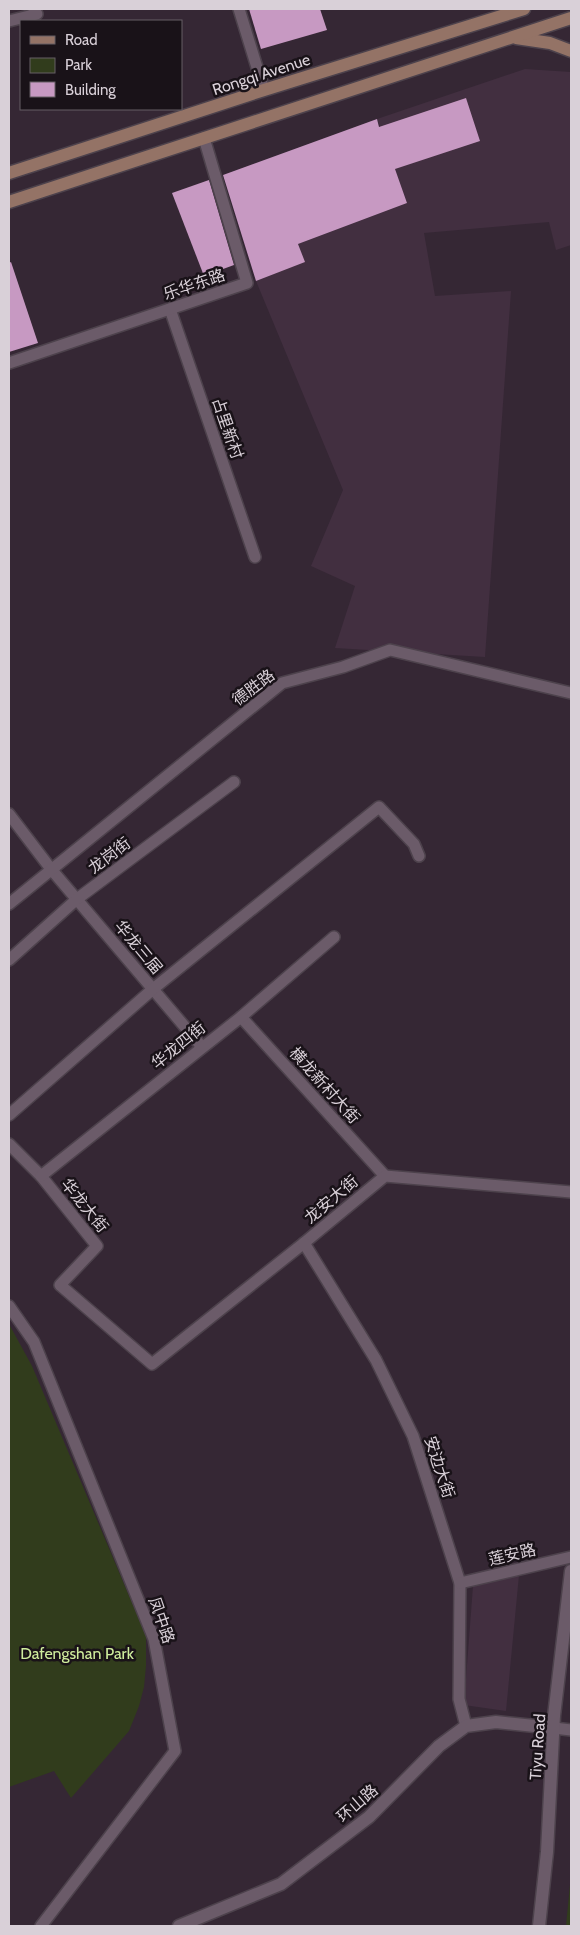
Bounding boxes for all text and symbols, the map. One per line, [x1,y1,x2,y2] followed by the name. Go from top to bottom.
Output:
[20,20,182,110] legend
[65,31,98,49] text: Road
[210,50,312,99] street label: Rongqi Avenue
[65,56,92,74] text: Park
[65,81,116,99] text: Building
[161,265,228,304] street label: 乐华东路
[208,395,247,462] street label: 占里新村
[228,665,278,709] street label: 德胜路
[84,833,134,877] street label: 龙岗街
[111,917,166,978] street label: 华龙三届
[147,1018,209,1073] street label: 华龙四街
[285,1043,364,1127] street label: 横龙新村大街
[301,1172,362,1227] street label: 龙安大街
[57,1174,112,1236] street label: 华龙大街
[421,1434,458,1501] street label: 安边大街
[487,1540,538,1569] street label: 莲安路
[145,1594,178,1646] street label: 凤中路
[20,1644,135,1663] park label: Dafengshan Park
[526,1713,549,1781] street label: Tiyu Road
[333,1780,382,1826] street label: 环山路

